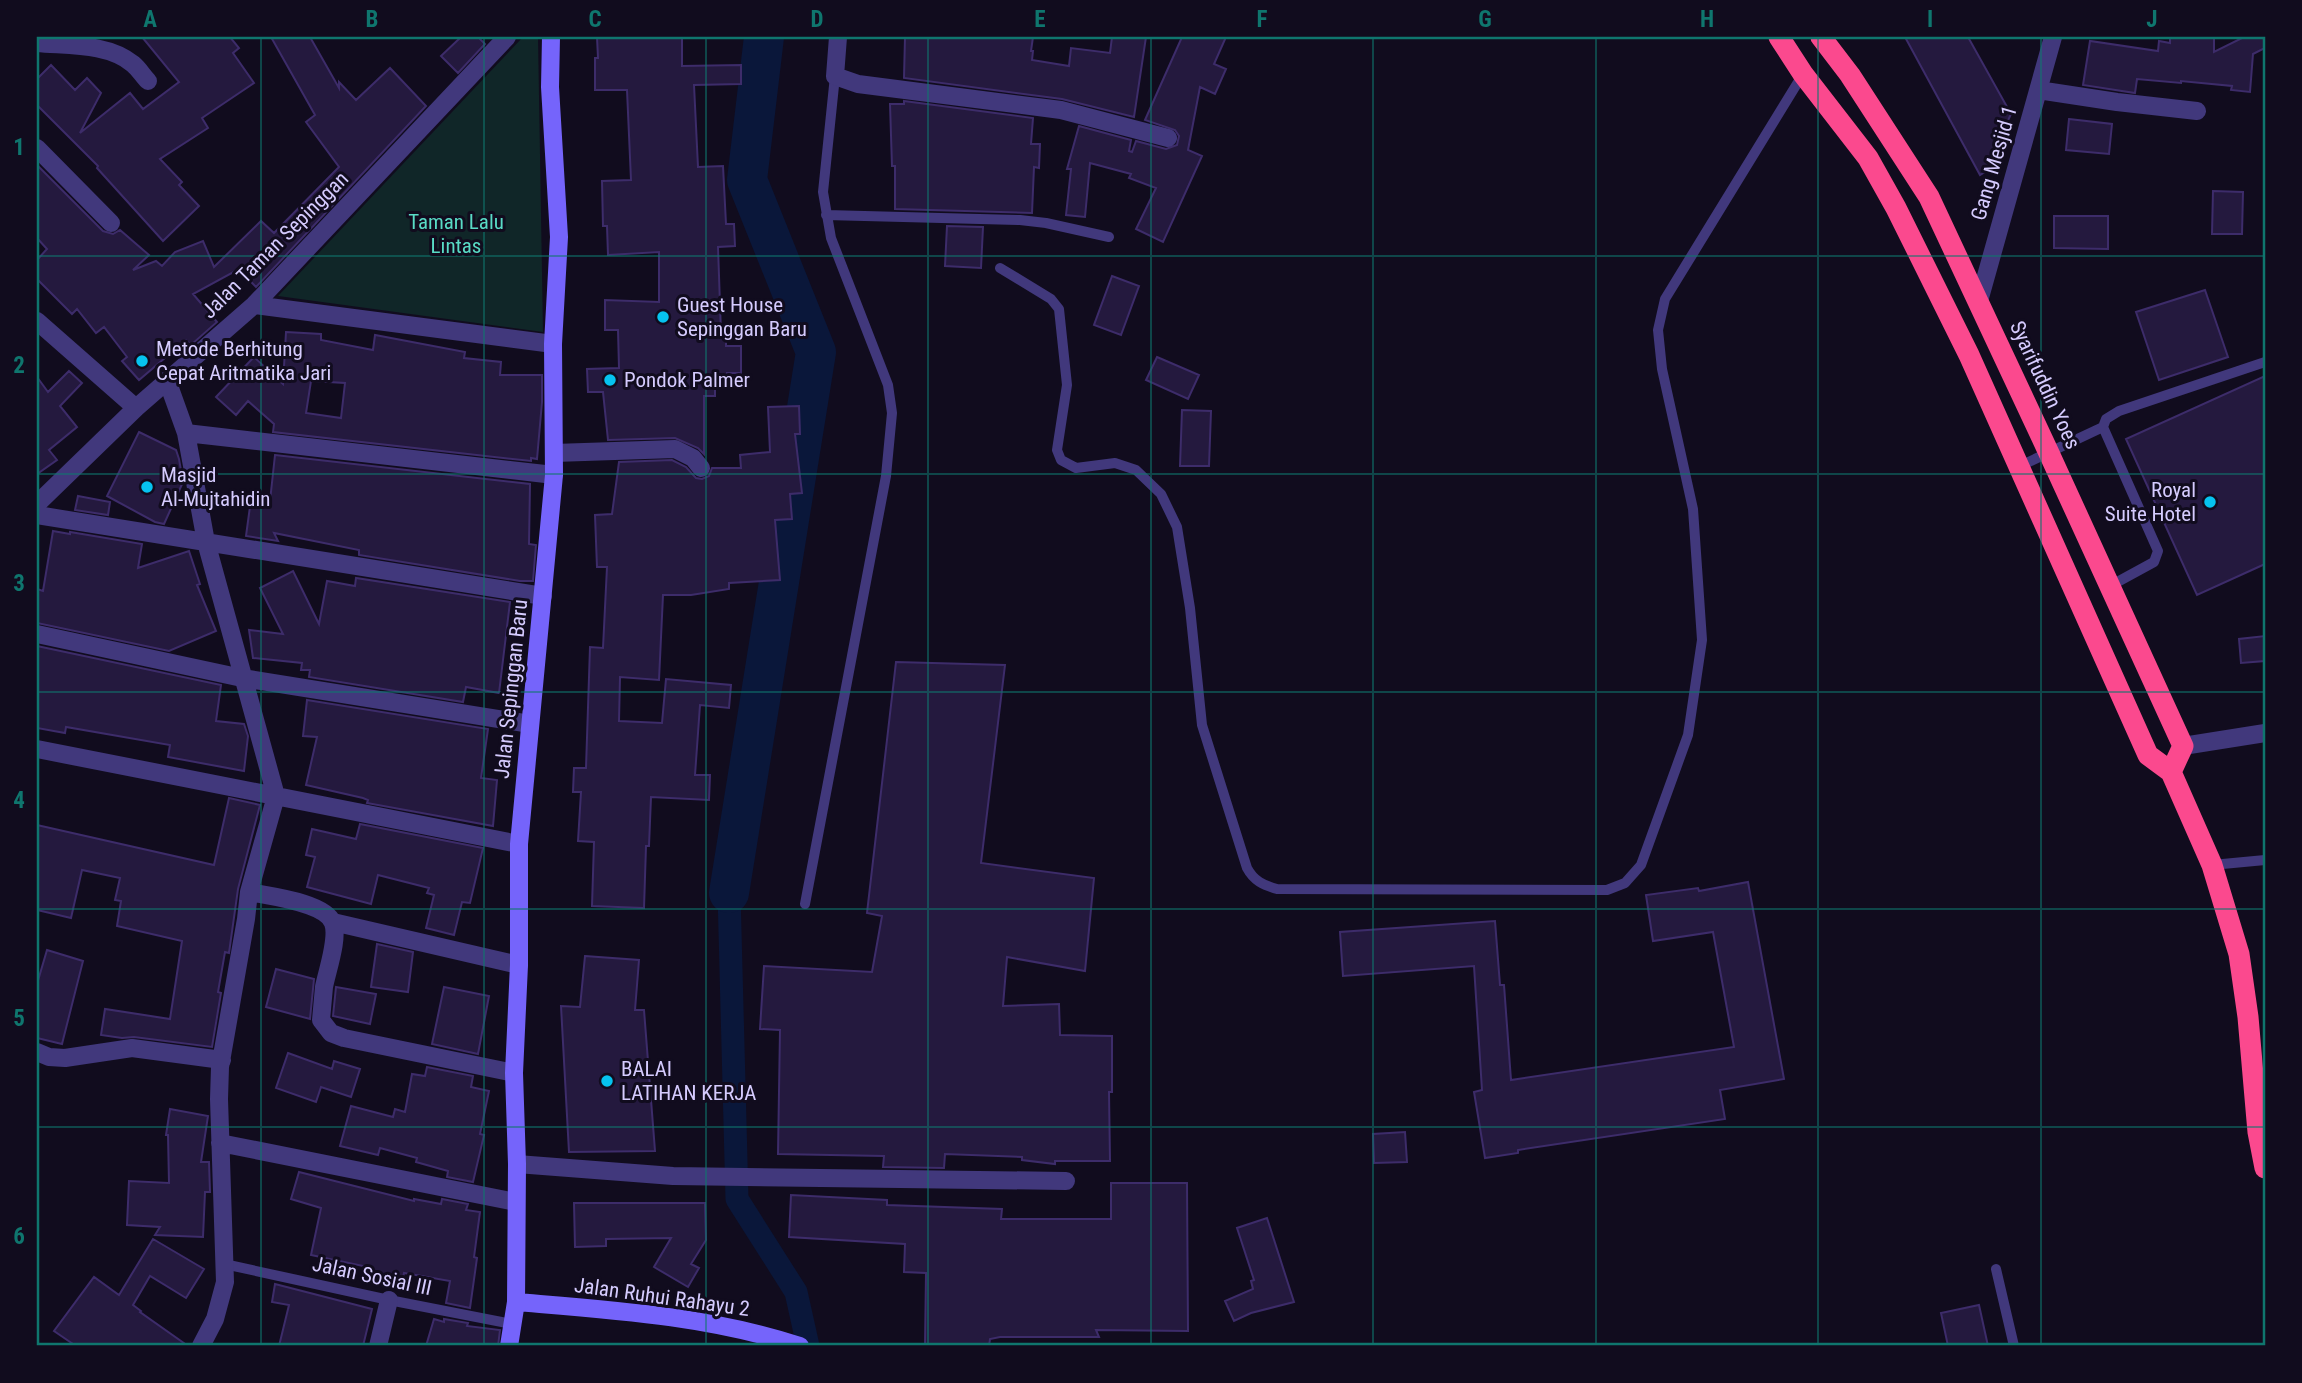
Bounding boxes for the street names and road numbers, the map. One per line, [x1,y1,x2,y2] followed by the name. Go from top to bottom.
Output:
[1966,103,2022,223] street label: Gang Mesjid 1
[197,167,353,323] street label: Jalan Taman Sepinggan
[2005,317,2085,453] street label: Syarifuddin Yoes
[490,598,532,780] street label: Jalan Sepinggan Baru
[310,1252,434,1300] street label: Jalan Sosial III
[573,1273,751,1321] street label: Jalan Ruhui Rahayu 2

